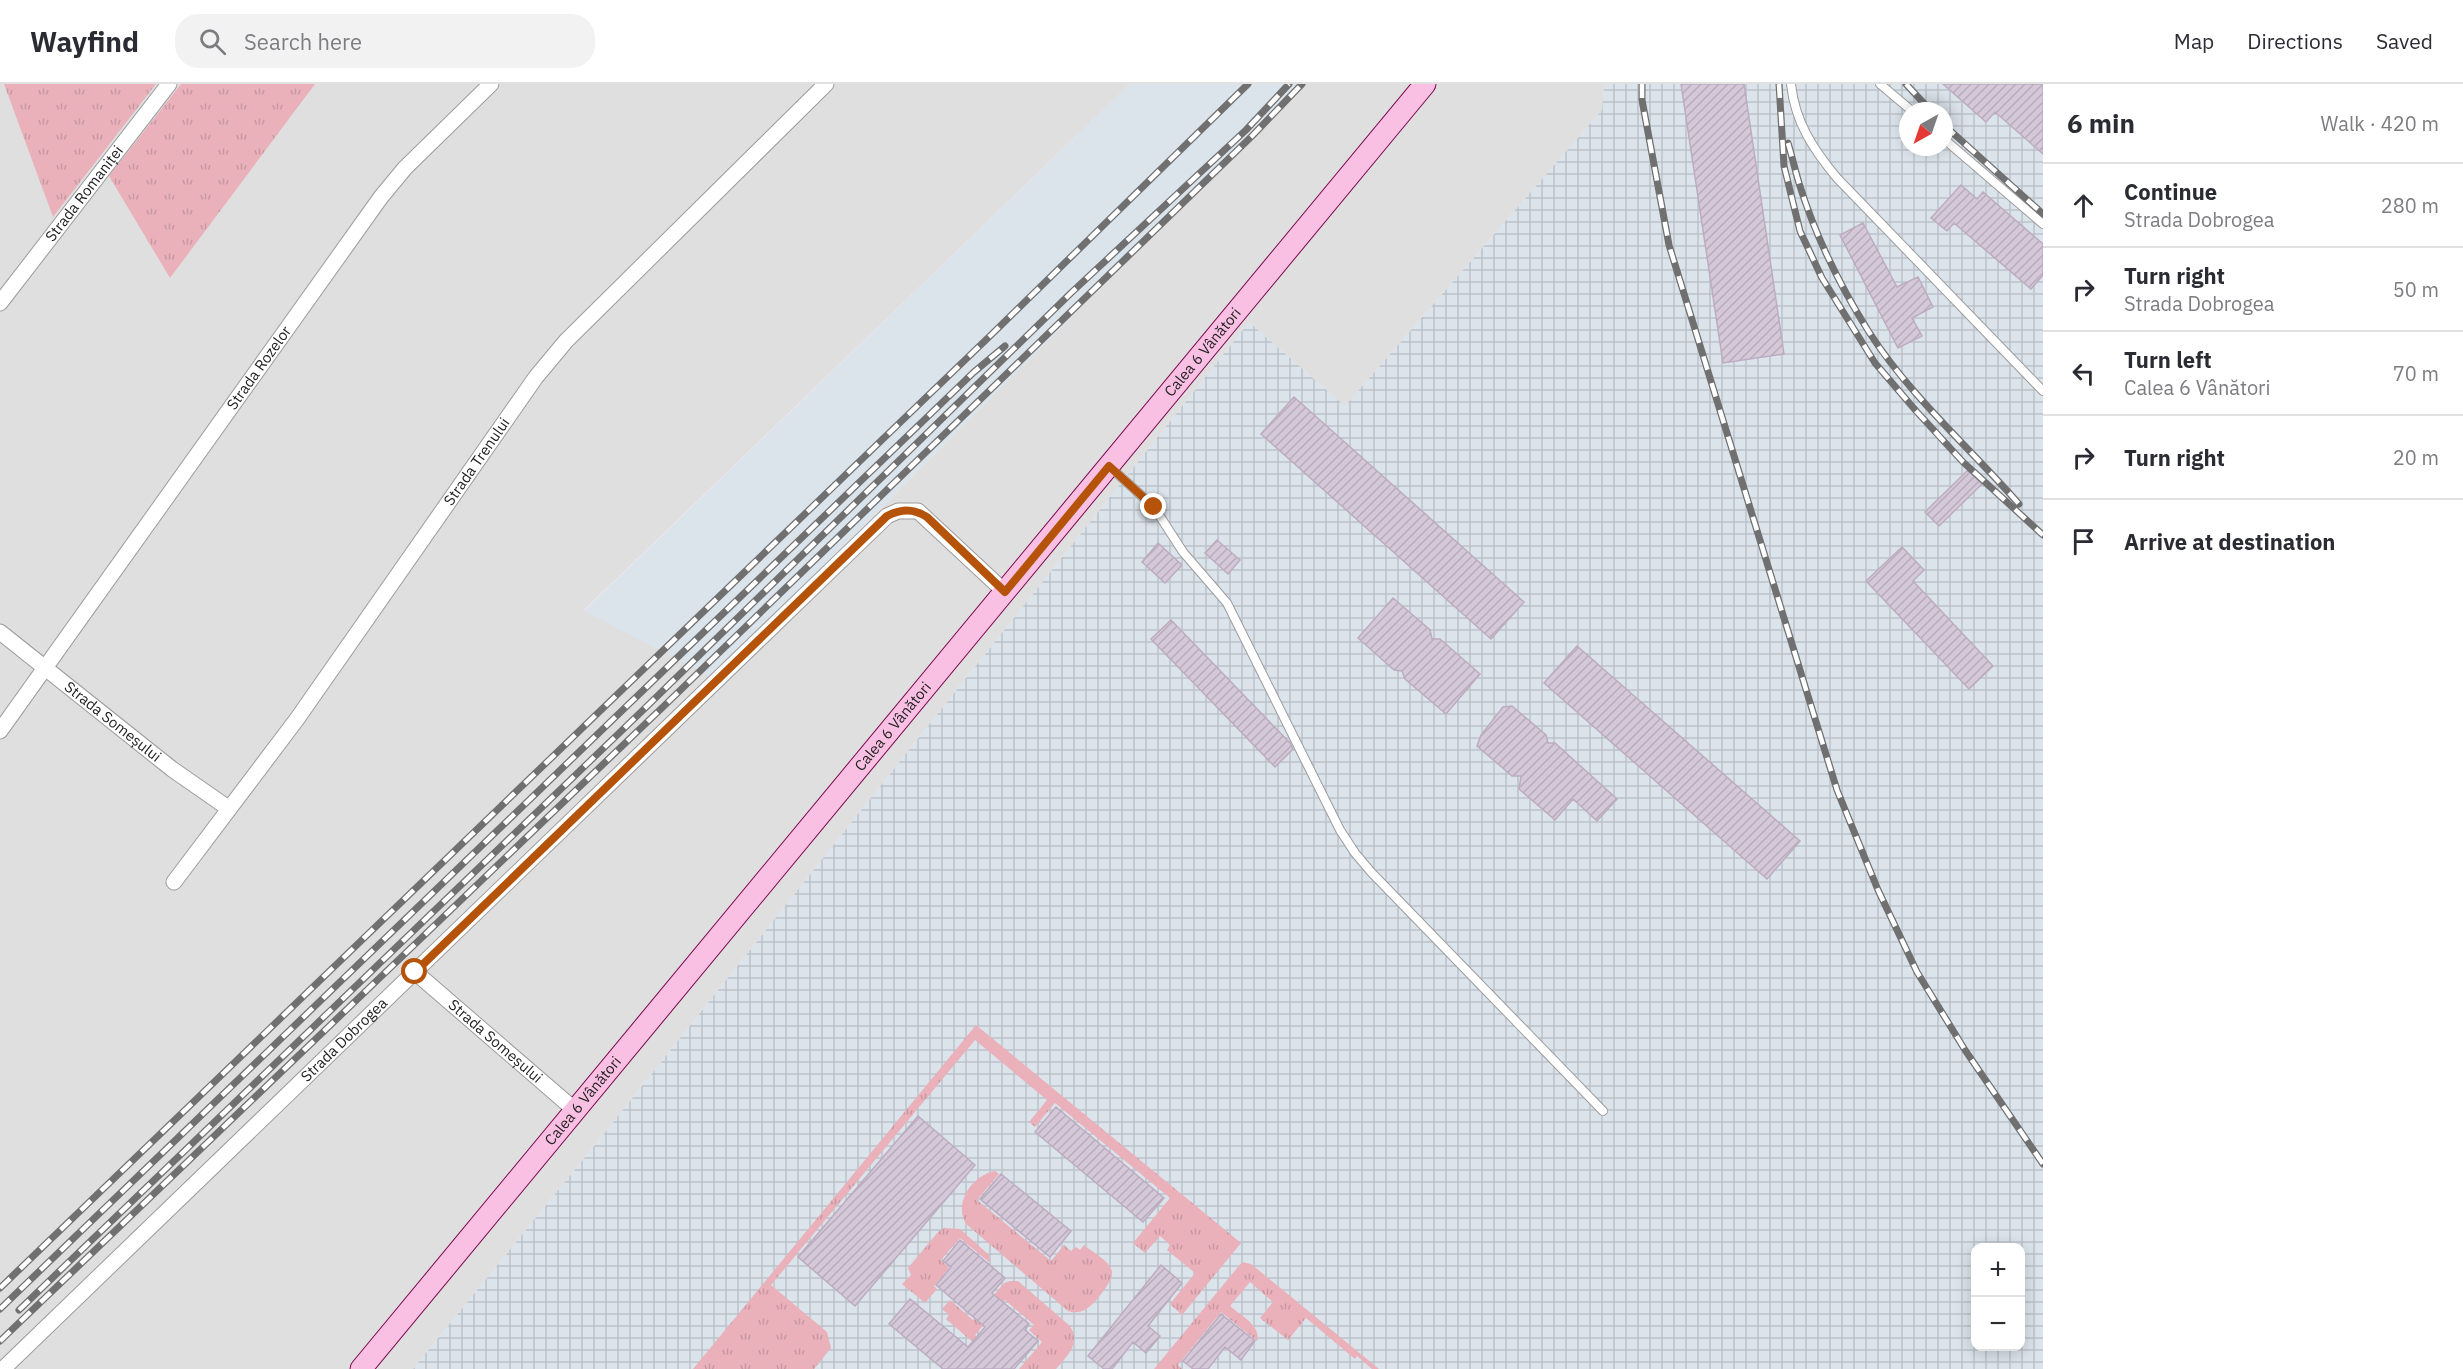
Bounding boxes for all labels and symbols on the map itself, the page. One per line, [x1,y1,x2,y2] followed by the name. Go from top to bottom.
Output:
[1899,102,1953,156] north arrow
[41,142,127,245] street label: Strada Romaniței
[1160,304,1245,400] street label: Calea 6 Vânători
[222,322,295,413] street label: Strada Rozelor
[439,414,514,509] street label: Strada Trenului
[1140,493,1166,519] route end
[61,677,165,766] street label: Strada Someșului
[850,678,935,775] street label: Calea 6 Vânători
[401,958,427,984] route start
[297,993,391,1086] street label: Strada Dobrogea
[445,995,547,1087] street label: Strada Someșului
[540,1052,625,1149] street label: Calea 6 Vânători

